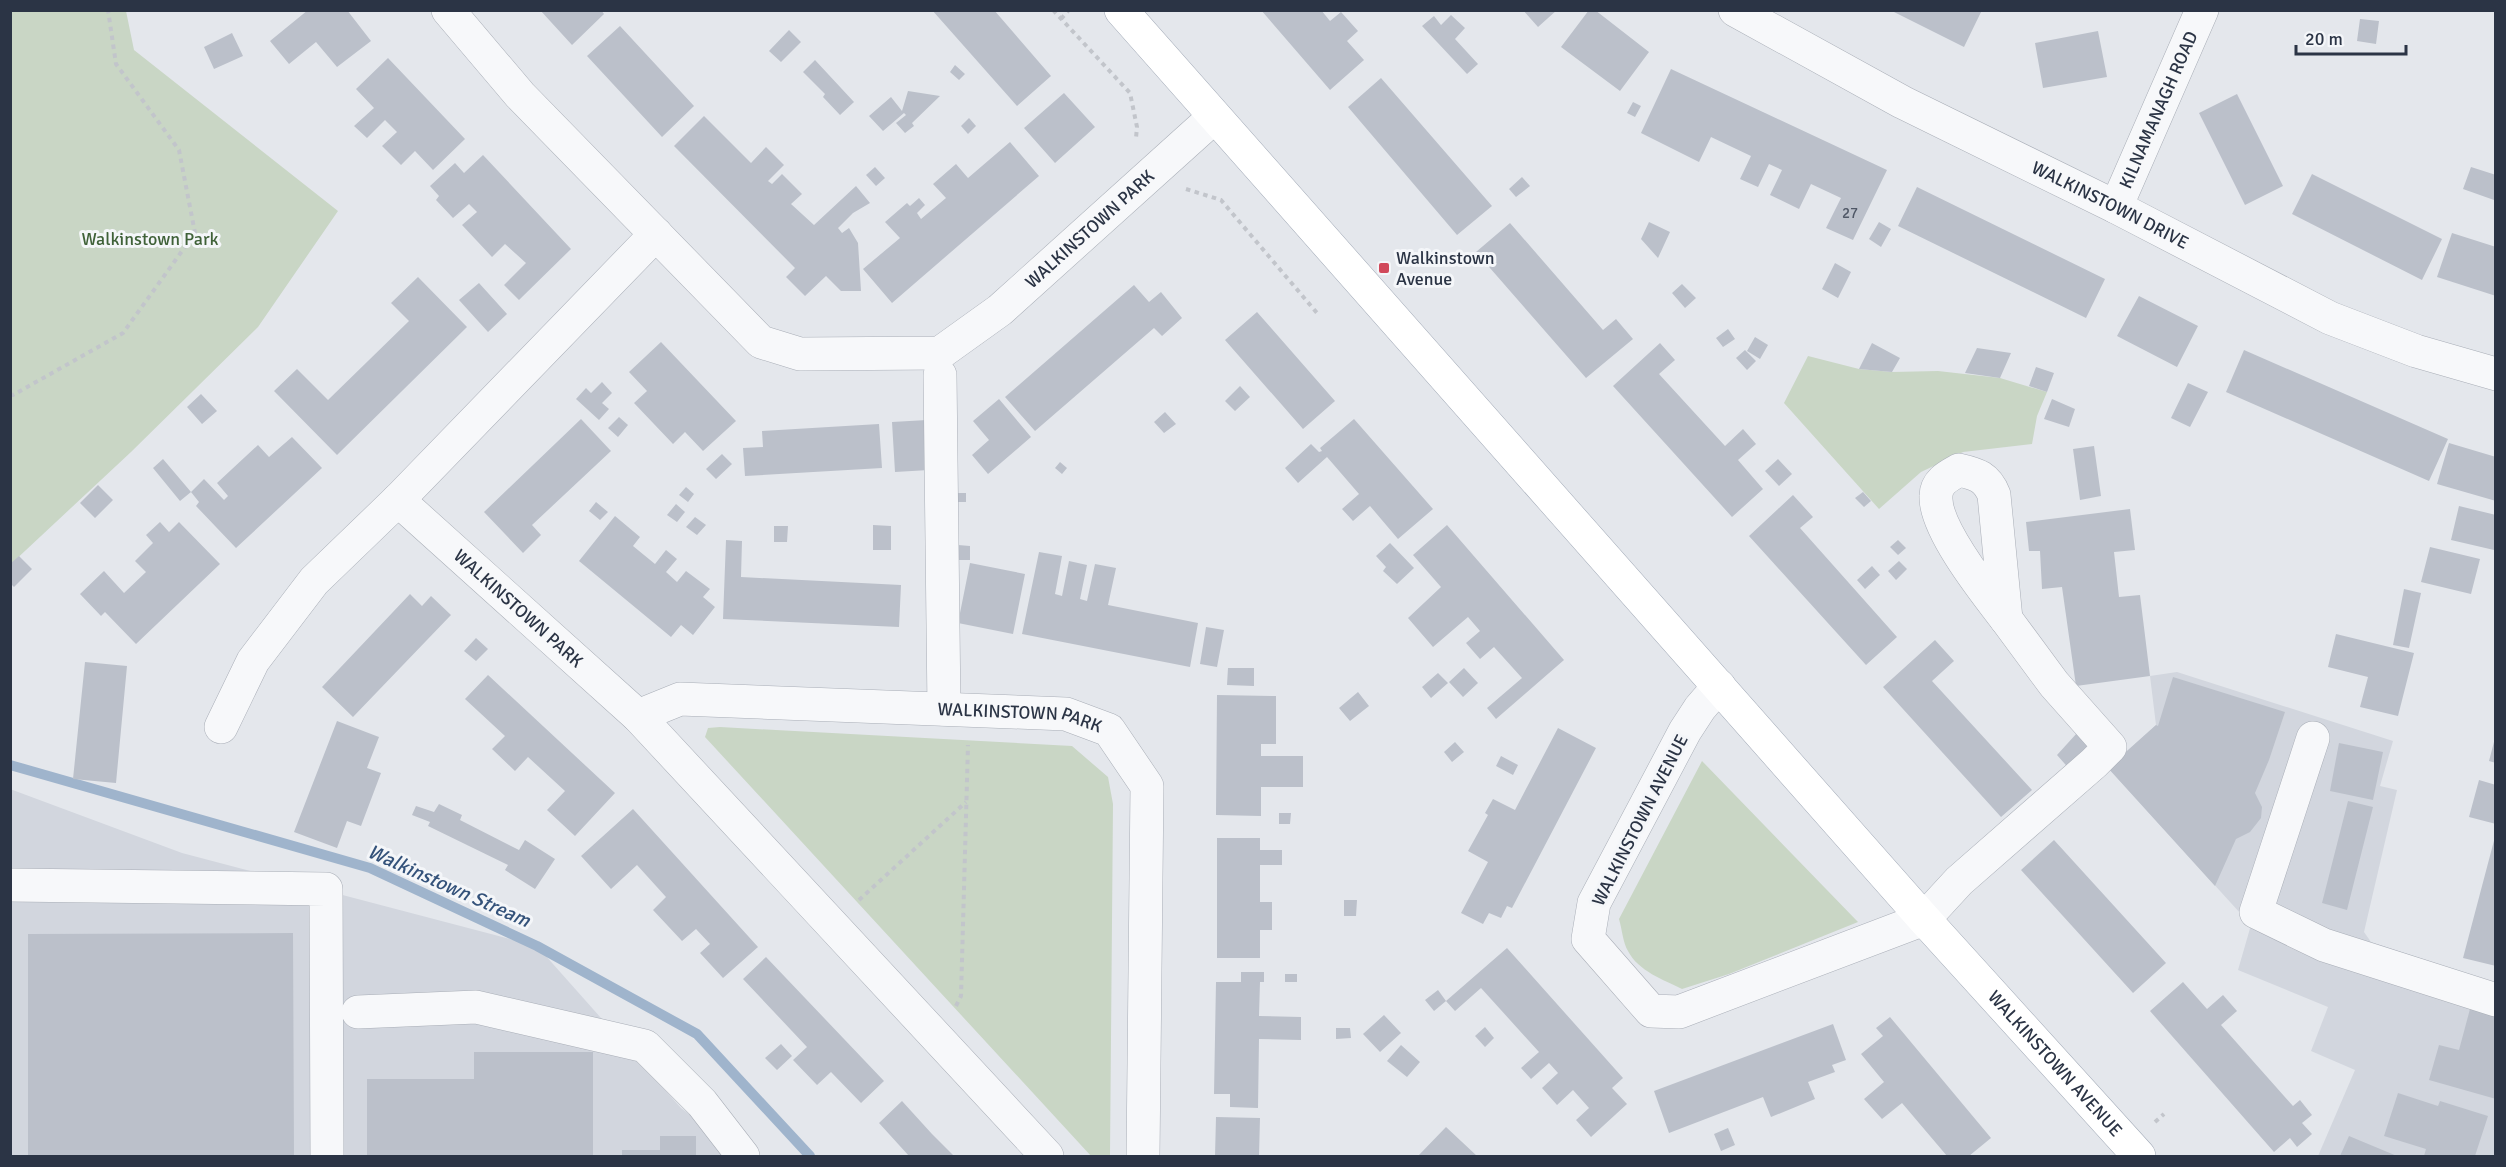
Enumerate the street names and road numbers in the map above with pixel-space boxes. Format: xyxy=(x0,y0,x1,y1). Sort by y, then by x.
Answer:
street label: KILNAMANAGH ROAD xyxy=(2114,28,2202,192)
street label: WALKINSTOWN DRIVE xyxy=(2028,156,2192,254)
street label: WALKINSTOWN PARK xyxy=(1021,165,1159,293)
street label: WALKINSTOWN PARK xyxy=(449,545,588,672)
street label: WALKINSTOWN PARK xyxy=(937,698,1105,737)
street label: WALKINSTOWN AVENUE xyxy=(1587,731,1693,909)
street label: WALKINSTOWN AVENUE xyxy=(1983,986,2127,1141)

